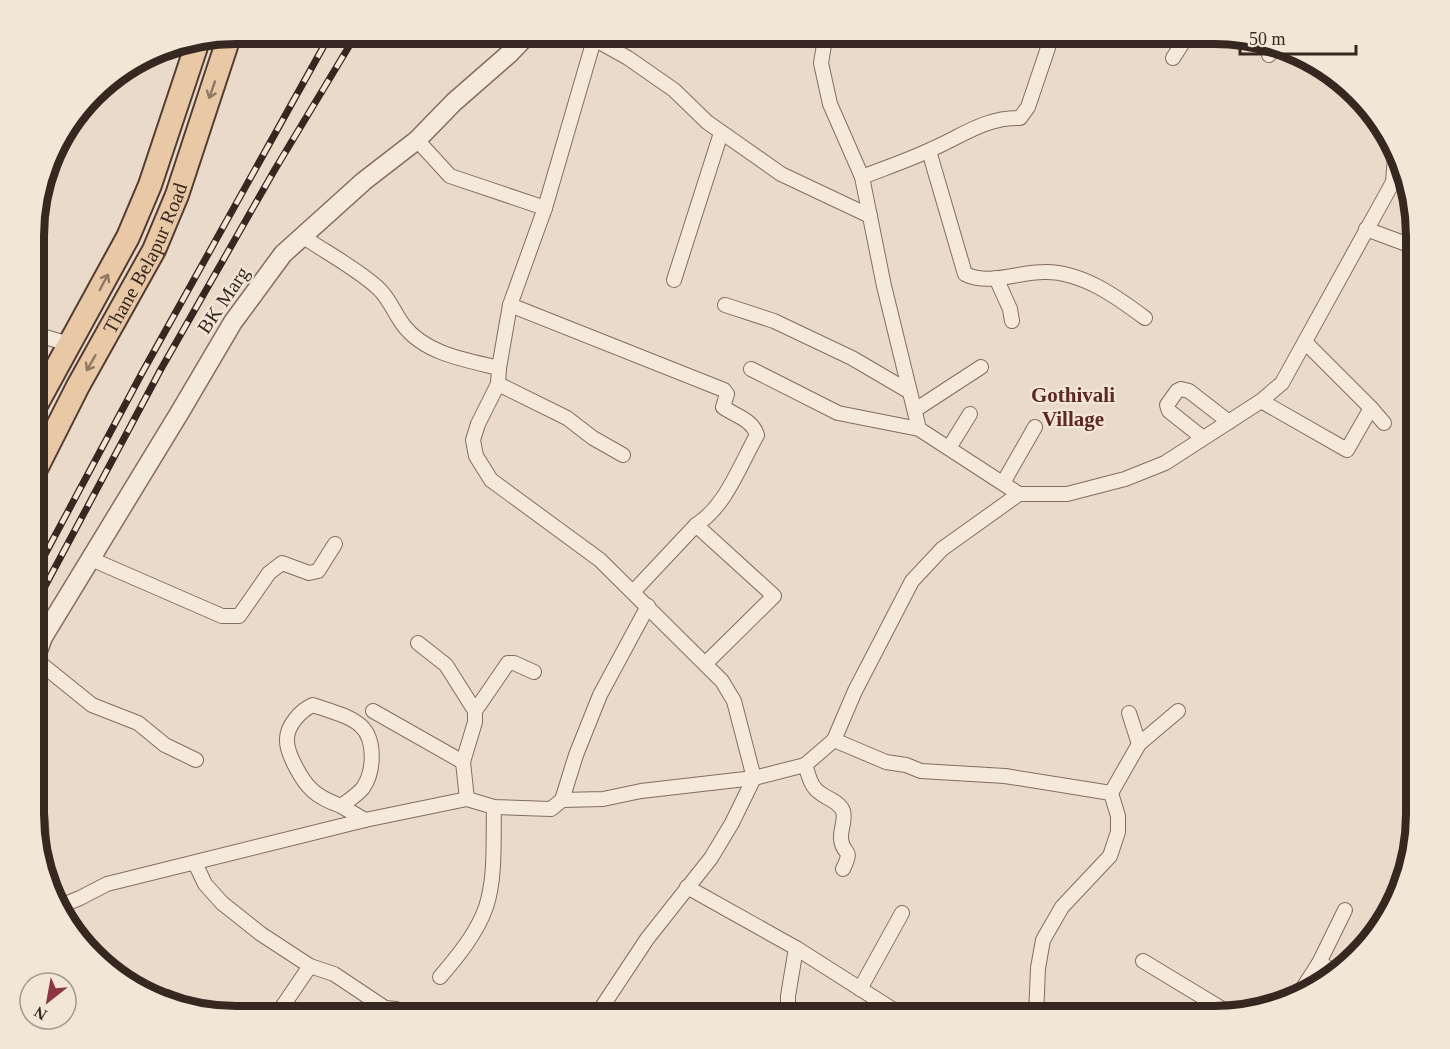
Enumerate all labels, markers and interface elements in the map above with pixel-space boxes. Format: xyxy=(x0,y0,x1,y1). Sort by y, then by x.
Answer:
scale bar xyxy=(1240,18,1356,56)
text: 50 m xyxy=(1249,29,1286,49)
one-way arrow xyxy=(205,80,216,99)
street label: Thane Belapur Road xyxy=(99,180,191,337)
street label: BK Marg xyxy=(193,262,254,338)
one-way arrow xyxy=(99,274,110,292)
one-way arrow xyxy=(85,354,97,371)
district label: Gothivali Village xyxy=(1031,383,1115,431)
north arrow xyxy=(18,971,78,1031)
text: N xyxy=(31,1003,50,1024)

